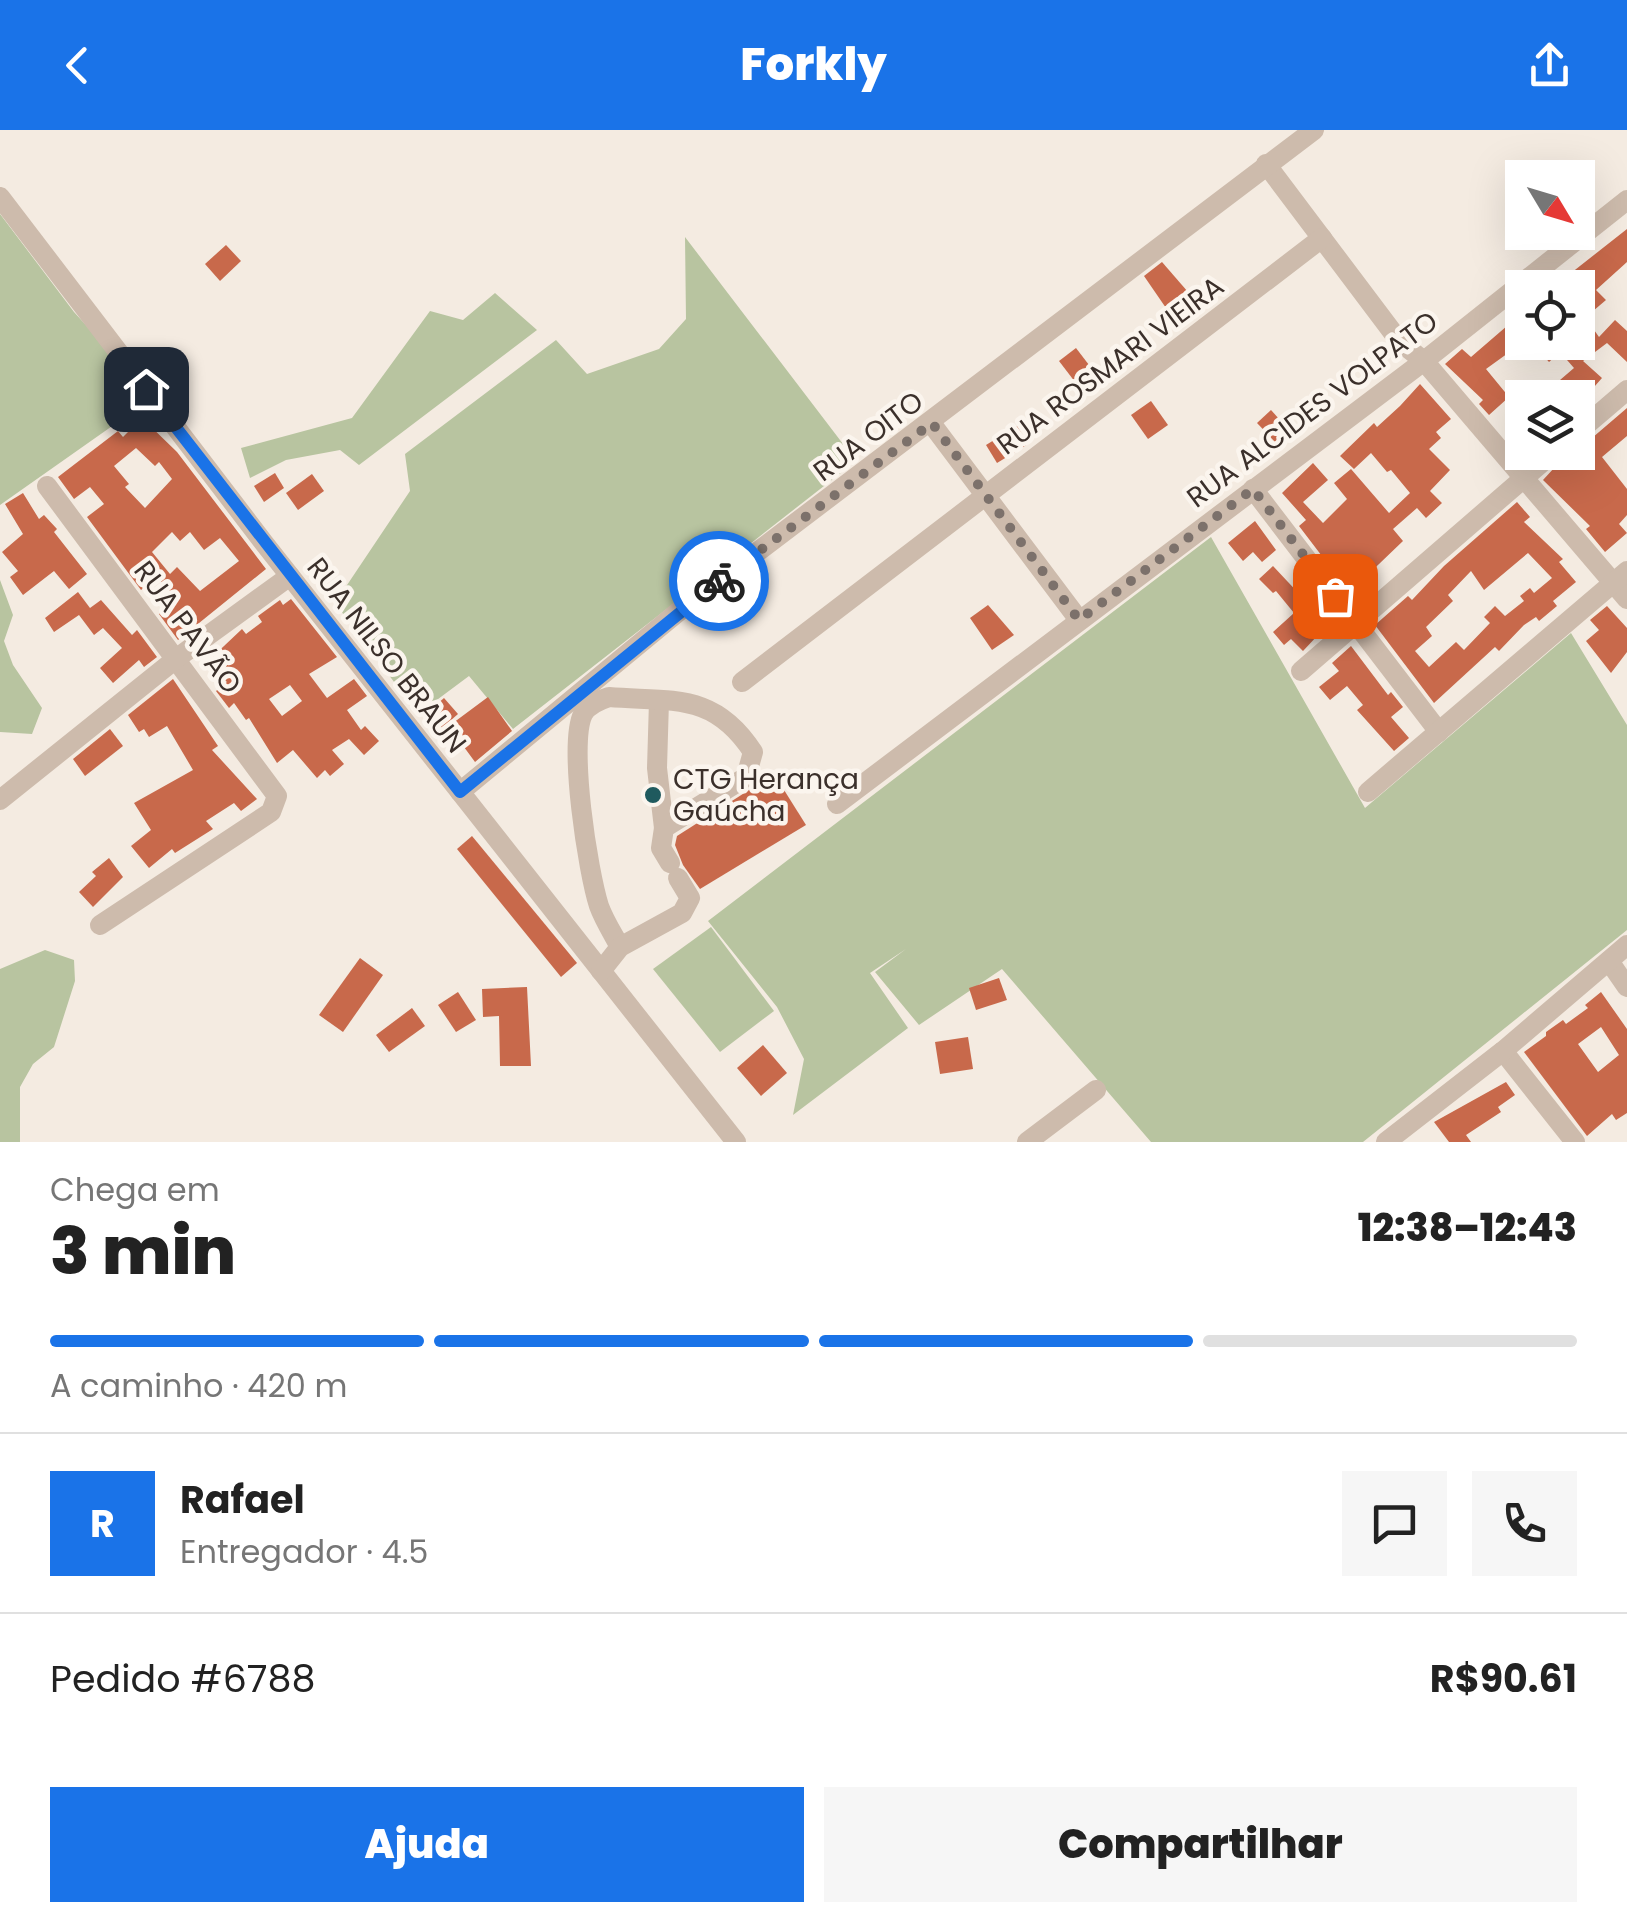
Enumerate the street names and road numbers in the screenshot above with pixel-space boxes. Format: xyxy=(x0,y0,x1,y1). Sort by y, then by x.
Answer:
street label: RUA ROSMARI VIEIRA xyxy=(989,267,1232,464)
street label: RUA ALCIDES VOLPATO xyxy=(1179,302,1446,517)
street label: RUA OITO xyxy=(805,382,931,491)
street label: RUA NILSO BRAUN xyxy=(298,549,475,761)
street label: RUA PAVÃO xyxy=(125,553,250,702)

